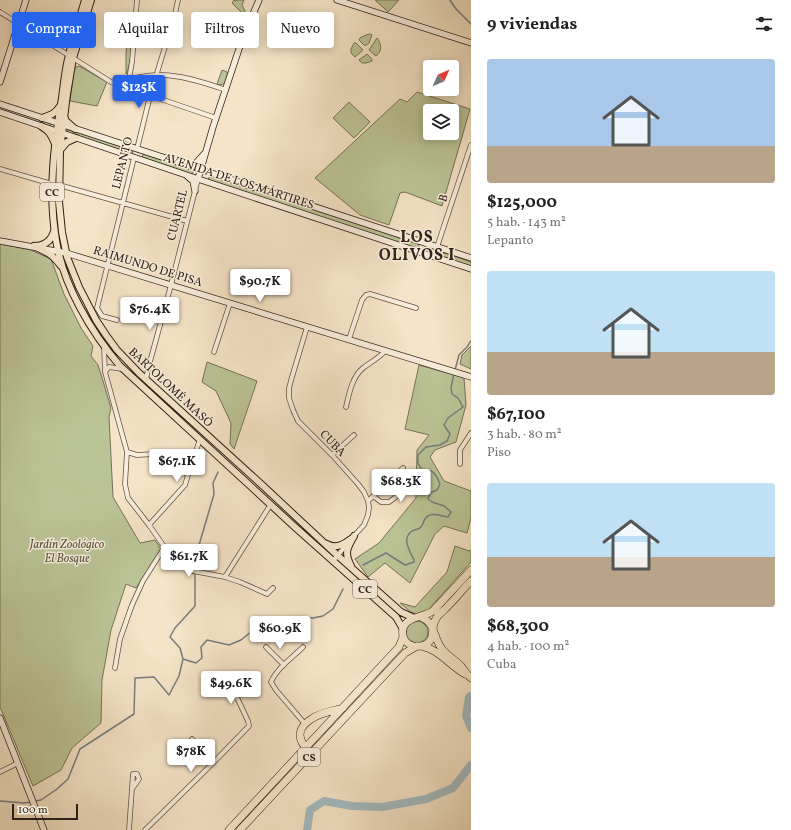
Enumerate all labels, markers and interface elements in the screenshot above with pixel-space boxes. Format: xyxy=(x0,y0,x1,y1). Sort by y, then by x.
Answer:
chip: Comprar xyxy=(12,12,96,48)
chip: Alquilar xyxy=(104,12,183,48)
chip: Filtros xyxy=(191,12,259,48)
chip: Nuevo xyxy=(267,12,334,48)
text: 9 viviendas xyxy=(487,13,577,36)
icon: filters xyxy=(753,13,775,35)
north arrow xyxy=(423,60,459,96)
map controls xyxy=(423,60,459,140)
pin: $125K xyxy=(111,75,167,109)
text: $125K xyxy=(122,79,156,97)
icon: home xyxy=(595,85,667,157)
button: layers xyxy=(423,104,459,140)
street label: LEPANTO xyxy=(109,135,137,191)
street label: AVENIDA DE LOS MÁRTIRES xyxy=(161,149,316,214)
road number: CC xyxy=(40,183,64,201)
street label: CUARTEL xyxy=(164,188,192,242)
text: $125,000 xyxy=(487,191,557,214)
street label: B xyxy=(435,192,453,204)
text: 5 hab. · 143 m² xyxy=(487,214,566,232)
district label: LOS OLIVOS I xyxy=(379,227,455,267)
text: Lepanto xyxy=(487,232,533,250)
street label: RAIMUNDO DE PISA xyxy=(91,243,205,291)
pin: $90.7K xyxy=(227,269,293,303)
text: $90.7K xyxy=(239,273,281,291)
pin: $76.4K xyxy=(117,297,183,331)
icon: home xyxy=(595,297,667,369)
text: $76.4K xyxy=(129,301,171,319)
street label: BARTOLOMÉ MASÓ xyxy=(125,344,217,431)
text: $67,100 xyxy=(487,403,545,426)
text: 3 hab. · 80 m² xyxy=(487,426,562,444)
street label: CUBA xyxy=(316,427,349,461)
text: Piso xyxy=(487,444,511,462)
pin: $67.1K xyxy=(144,449,210,483)
text: $67.1K xyxy=(158,453,196,471)
pin: $68.3K xyxy=(368,469,434,503)
text: $68.3K xyxy=(381,473,421,491)
icon: home xyxy=(595,509,667,581)
park label: Jardín Zoológico El Bosque xyxy=(29,537,105,567)
pin: $61.7K xyxy=(156,544,222,578)
text: $61.7K xyxy=(170,548,208,566)
road number: CC xyxy=(353,580,377,598)
text: $68,300 xyxy=(487,615,549,638)
pin: $60.9K xyxy=(247,616,313,650)
text: $60.9K xyxy=(259,620,301,638)
text: 4 hab. · 100 m² xyxy=(487,638,569,656)
text: Cuba xyxy=(487,656,516,674)
pin: $49.6K xyxy=(198,671,264,705)
text: $49.6K xyxy=(210,675,252,693)
pin: $78K xyxy=(167,739,215,773)
text: $78K xyxy=(176,743,206,761)
road number: CS xyxy=(298,748,320,766)
scale bar xyxy=(12,802,78,821)
text: 100 m xyxy=(18,803,48,818)

